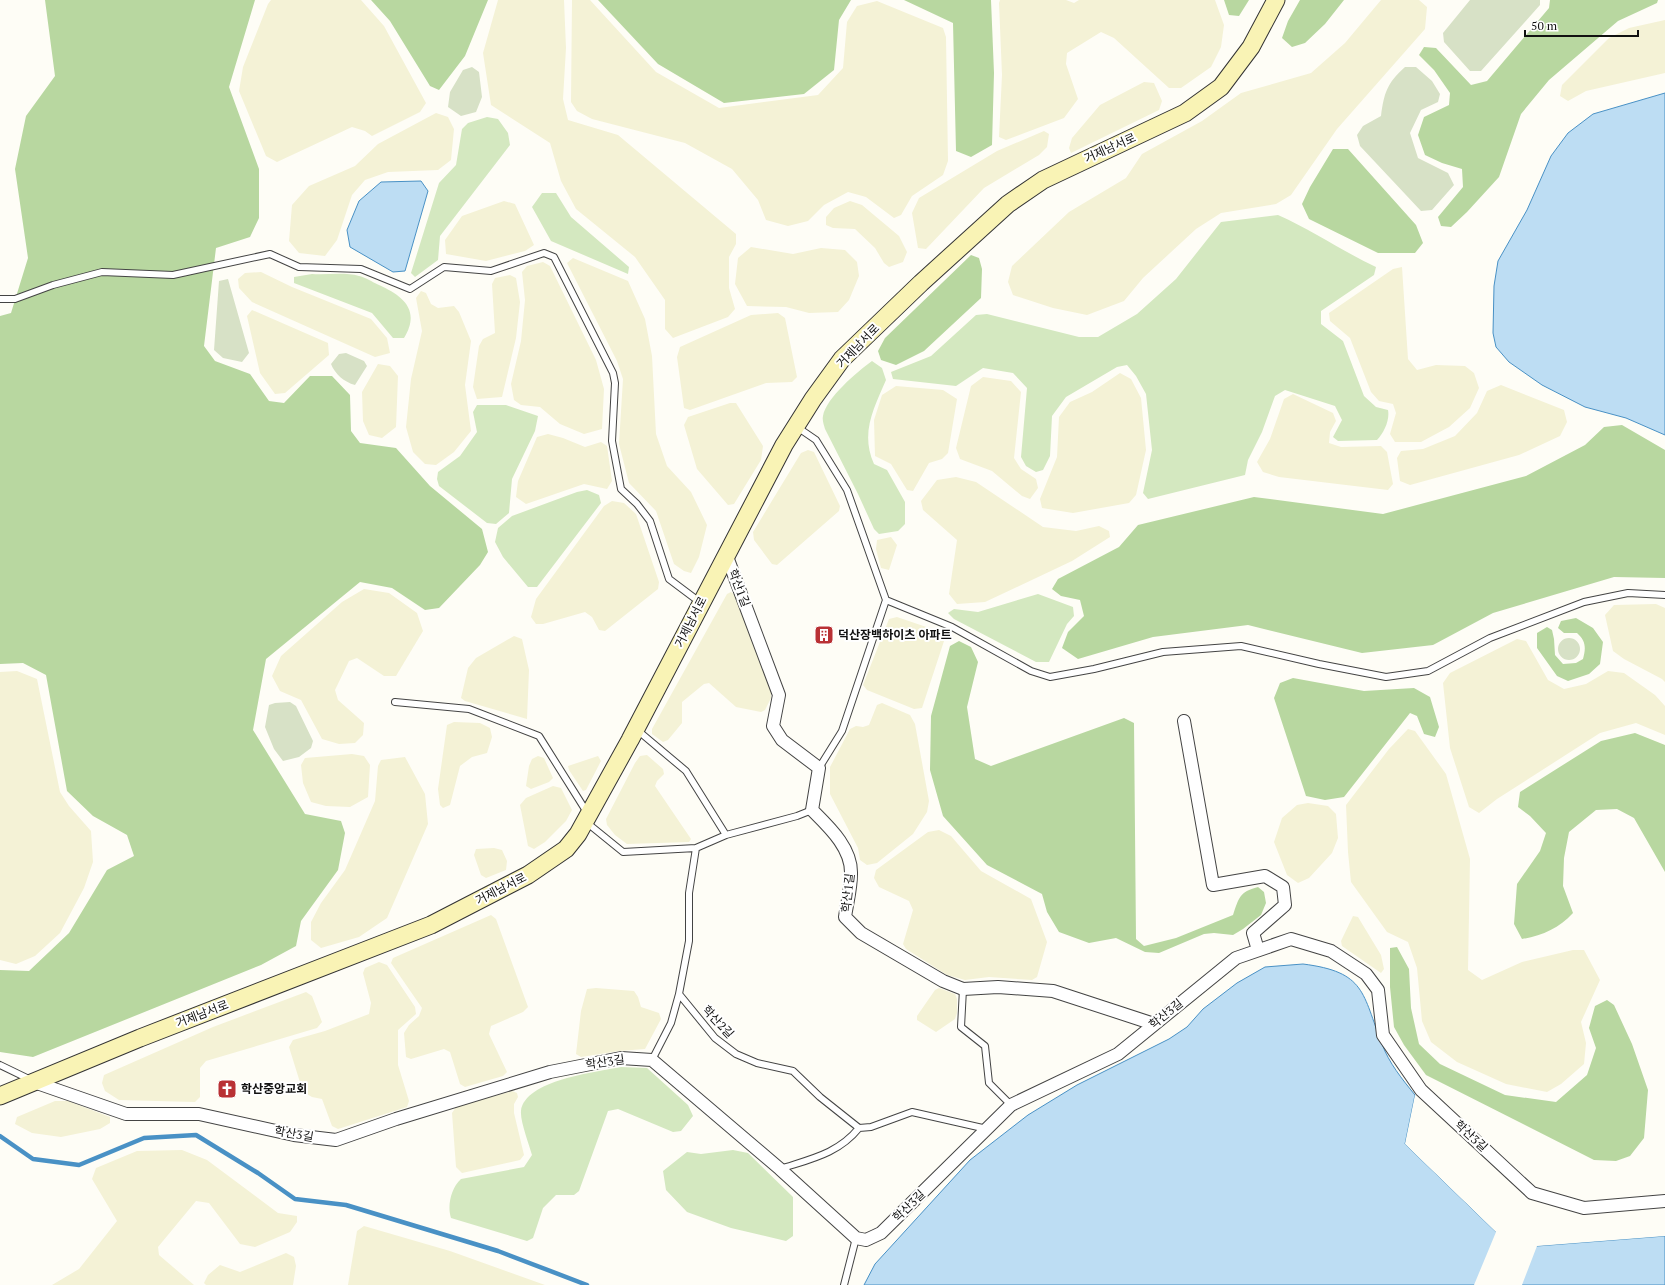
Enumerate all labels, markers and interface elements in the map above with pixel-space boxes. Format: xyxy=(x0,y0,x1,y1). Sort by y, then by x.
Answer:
scale bar xyxy=(1525,12,1638,38)
text: 50 m xyxy=(1531,18,1558,33)
street label: 거제남서로 xyxy=(1082,129,1138,166)
street label: 거제남서로 xyxy=(833,321,882,371)
street label: 학산1길 xyxy=(725,567,754,609)
street label: 거제남서로 xyxy=(671,594,710,650)
building icon: 덕산장백하이츠 아파트 xyxy=(813,624,835,646)
place label: 덕산장백하이츠 아파트 xyxy=(838,627,952,642)
street label: 거제남서로 xyxy=(473,869,529,908)
street label: 학산1길 xyxy=(838,873,857,913)
street label: 학산3길 xyxy=(1146,995,1186,1032)
street label: 거제남서로 xyxy=(173,997,230,1030)
street label: 학산2길 xyxy=(699,1002,737,1041)
street label: 학산3길 xyxy=(584,1051,626,1072)
church icon: 학산중앙교회 xyxy=(216,1078,238,1100)
place label: 학산중앙교회 xyxy=(241,1081,307,1096)
street label: 학산3길 xyxy=(1452,1117,1491,1155)
street label: 학산3길 xyxy=(273,1123,315,1144)
street label: 학산3길 xyxy=(889,1187,928,1225)

